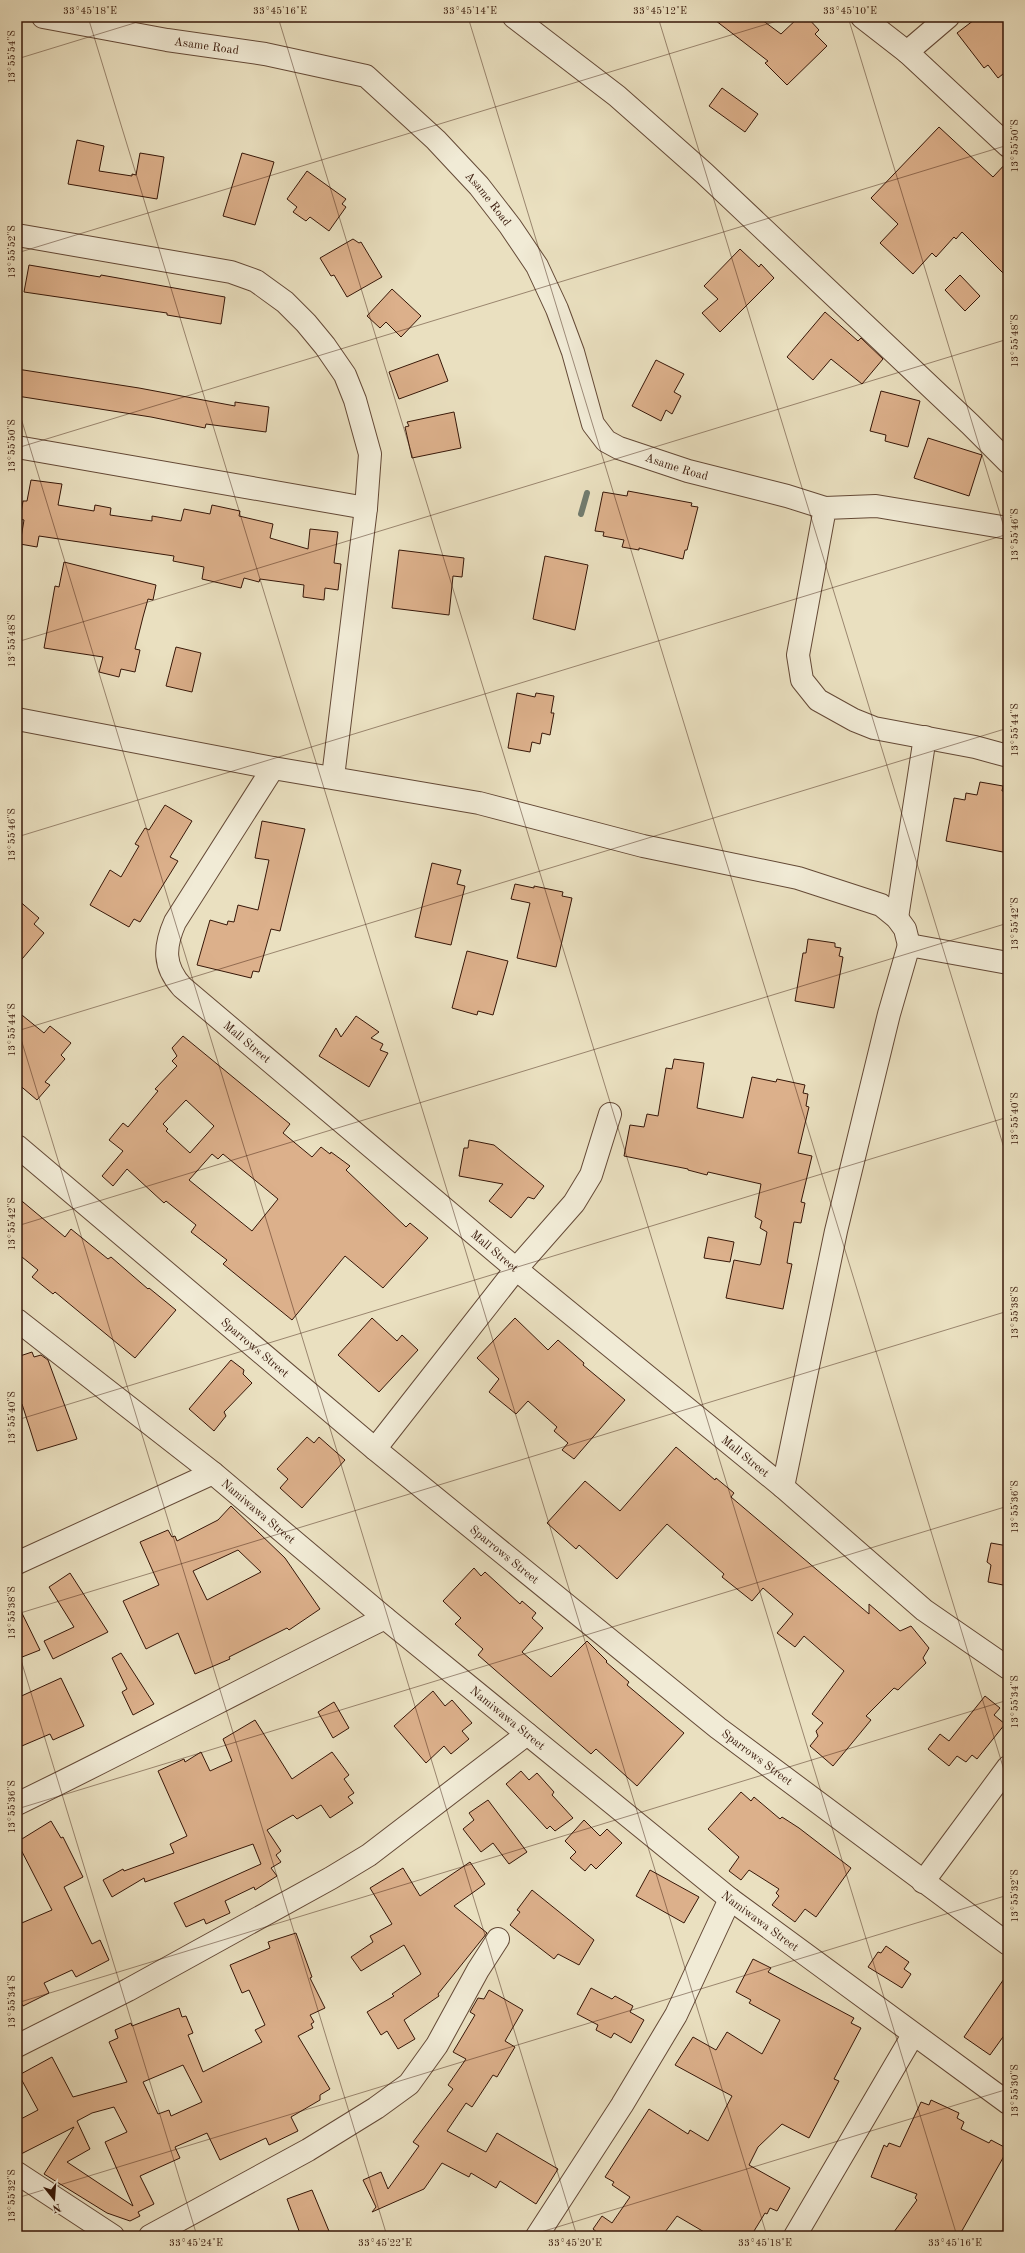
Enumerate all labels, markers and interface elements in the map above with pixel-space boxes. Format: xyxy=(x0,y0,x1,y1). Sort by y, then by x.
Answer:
text: 33°45'18"E xyxy=(63,6,117,16)
text: 33°45'16"E xyxy=(253,6,307,16)
text: 33°45'14"E xyxy=(443,6,497,16)
text: 33°45'12"E xyxy=(633,6,687,16)
text: 33°45'10"E xyxy=(823,6,877,16)
text: 13°55'54"S xyxy=(7,30,17,84)
street label: Asame Road xyxy=(173,36,240,57)
text: 13°55'50"S xyxy=(1010,119,1020,173)
street label: Asame Road xyxy=(462,170,513,229)
text: 13°55'52"S xyxy=(7,225,17,279)
text: 13°55'48"S xyxy=(1010,314,1020,368)
text: 13°55'50"S xyxy=(7,419,17,473)
street label: Asame Road xyxy=(643,452,709,483)
text: 13°55'46"S xyxy=(1010,508,1020,562)
text: 13°55'48"S xyxy=(7,614,17,668)
text: 13°55'44"S xyxy=(1010,703,1020,757)
text: 13°55'46"S xyxy=(7,808,17,862)
text: 13°55'42"S xyxy=(1010,897,1020,951)
text: 13°55'44"S xyxy=(7,1003,17,1057)
street label: Mall Street xyxy=(221,1020,272,1066)
text: 13°55'40"S xyxy=(1010,1092,1020,1146)
text: 13°55'42"S xyxy=(7,1197,17,1251)
street label: Mall Street xyxy=(468,1229,520,1275)
text: 13°55'38"S xyxy=(1010,1286,1020,1340)
street label: Sparrows Street xyxy=(218,1316,291,1380)
text: 13°55'40"S xyxy=(7,1391,17,1445)
street label: Mall Street xyxy=(719,1434,771,1480)
street label: Namiwawa Street xyxy=(218,1478,297,1546)
text: 13°55'36"S xyxy=(1010,1480,1020,1534)
street label: Sparrows Street xyxy=(467,1524,541,1587)
text: 13°55'38"S xyxy=(7,1586,17,1640)
text: 13°55'34"S xyxy=(1010,1675,1020,1729)
street label: Namiwawa Street xyxy=(467,1685,547,1753)
street label: Sparrows Street xyxy=(719,1728,794,1788)
text: 13°55'36"S xyxy=(7,1780,17,1834)
text: 13°55'32"S xyxy=(1010,1869,1020,1923)
street label: Namiwawa Street xyxy=(719,1890,800,1954)
text: 13°55'34"S xyxy=(7,1975,17,2029)
text: 13°55'30"S xyxy=(1010,2064,1020,2118)
text: 13°55'32"S xyxy=(7,2169,17,2223)
north arrow xyxy=(34,2179,74,2219)
text: N xyxy=(50,2201,62,2214)
text: 33°45'24"E xyxy=(169,2238,223,2248)
text: 33°45'22"E xyxy=(358,2238,412,2248)
text: 33°45'20"E xyxy=(548,2238,602,2248)
text: 33°45'18"E xyxy=(738,2238,792,2248)
text: 33°45'16"E xyxy=(928,2238,982,2248)

